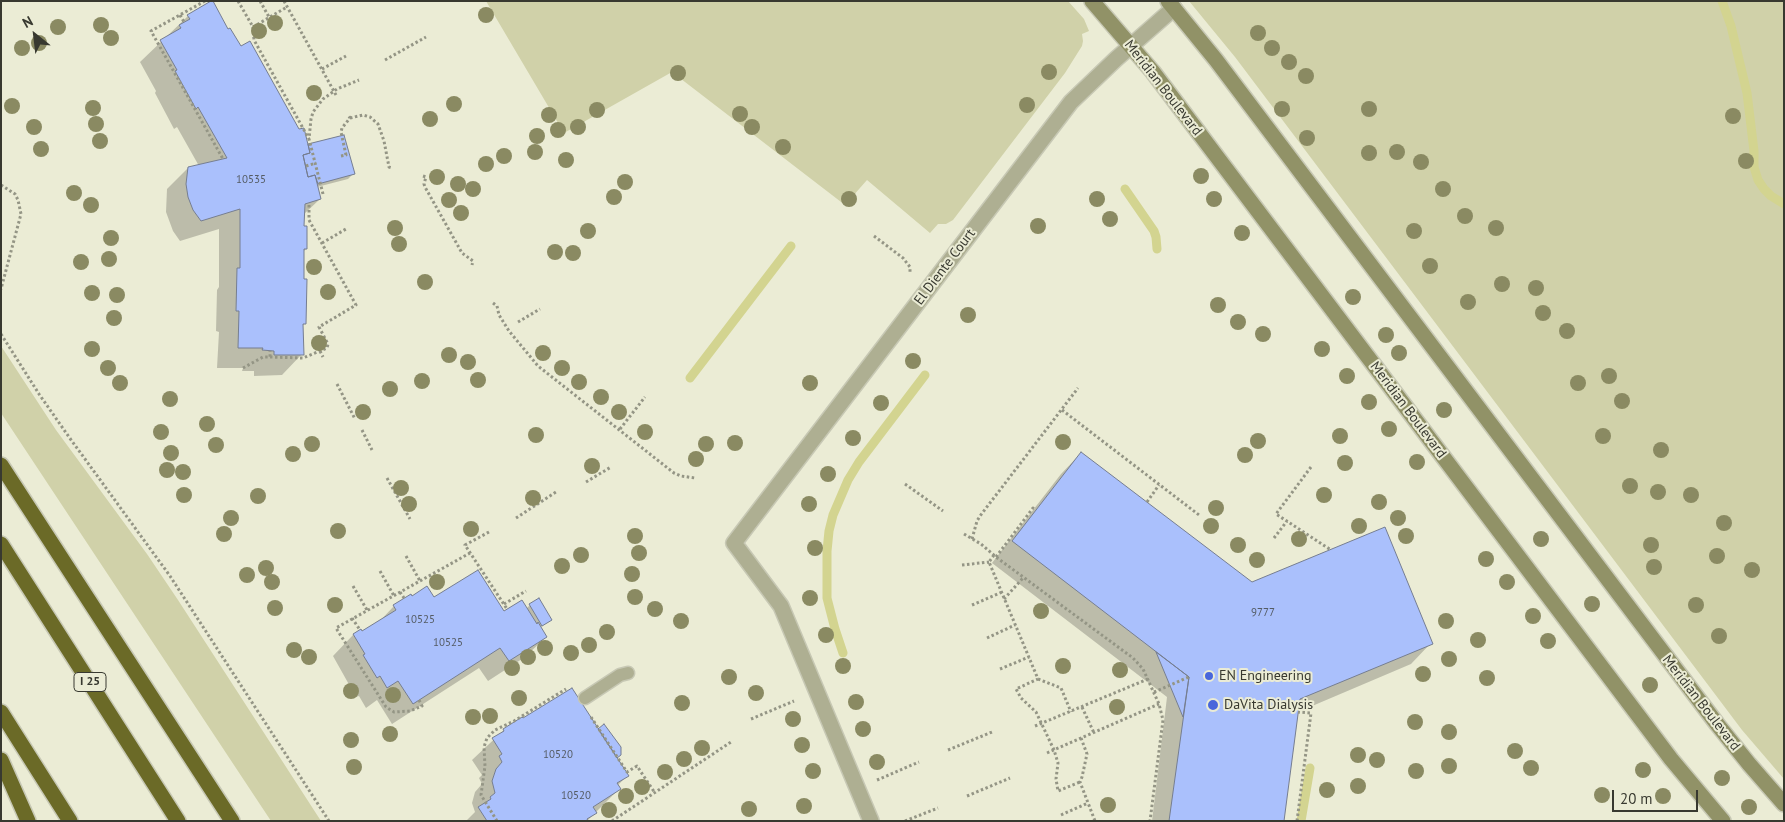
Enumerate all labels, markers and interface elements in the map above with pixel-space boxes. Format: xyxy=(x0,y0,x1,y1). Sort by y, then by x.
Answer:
north arrow xyxy=(10,10,60,60)
text: N xyxy=(19,12,36,32)
street label: Meridian Boulevard xyxy=(1121,37,1205,139)
house number: 10535 xyxy=(236,173,266,187)
street label: El Diente Court xyxy=(911,226,979,308)
street label: Meridian Boulevard xyxy=(1366,358,1450,462)
house number: 9777 xyxy=(1251,606,1275,620)
house number: 10525 xyxy=(405,613,435,627)
house number: 10525 xyxy=(433,636,463,650)
street label: Meridian Boulevard xyxy=(1659,652,1743,754)
place label: EN Engineering xyxy=(1219,668,1312,684)
marker: EN Engineering xyxy=(1203,670,1215,682)
road number: I 25 xyxy=(74,672,106,692)
place label: DaVita Dialysis xyxy=(1224,697,1313,713)
marker: DaVita Dialysis xyxy=(1206,698,1220,712)
house number: 10520 xyxy=(543,748,573,762)
scale bar xyxy=(1615,780,1701,812)
house number: 10520 xyxy=(561,789,591,803)
text: 20 m xyxy=(1620,789,1653,808)

